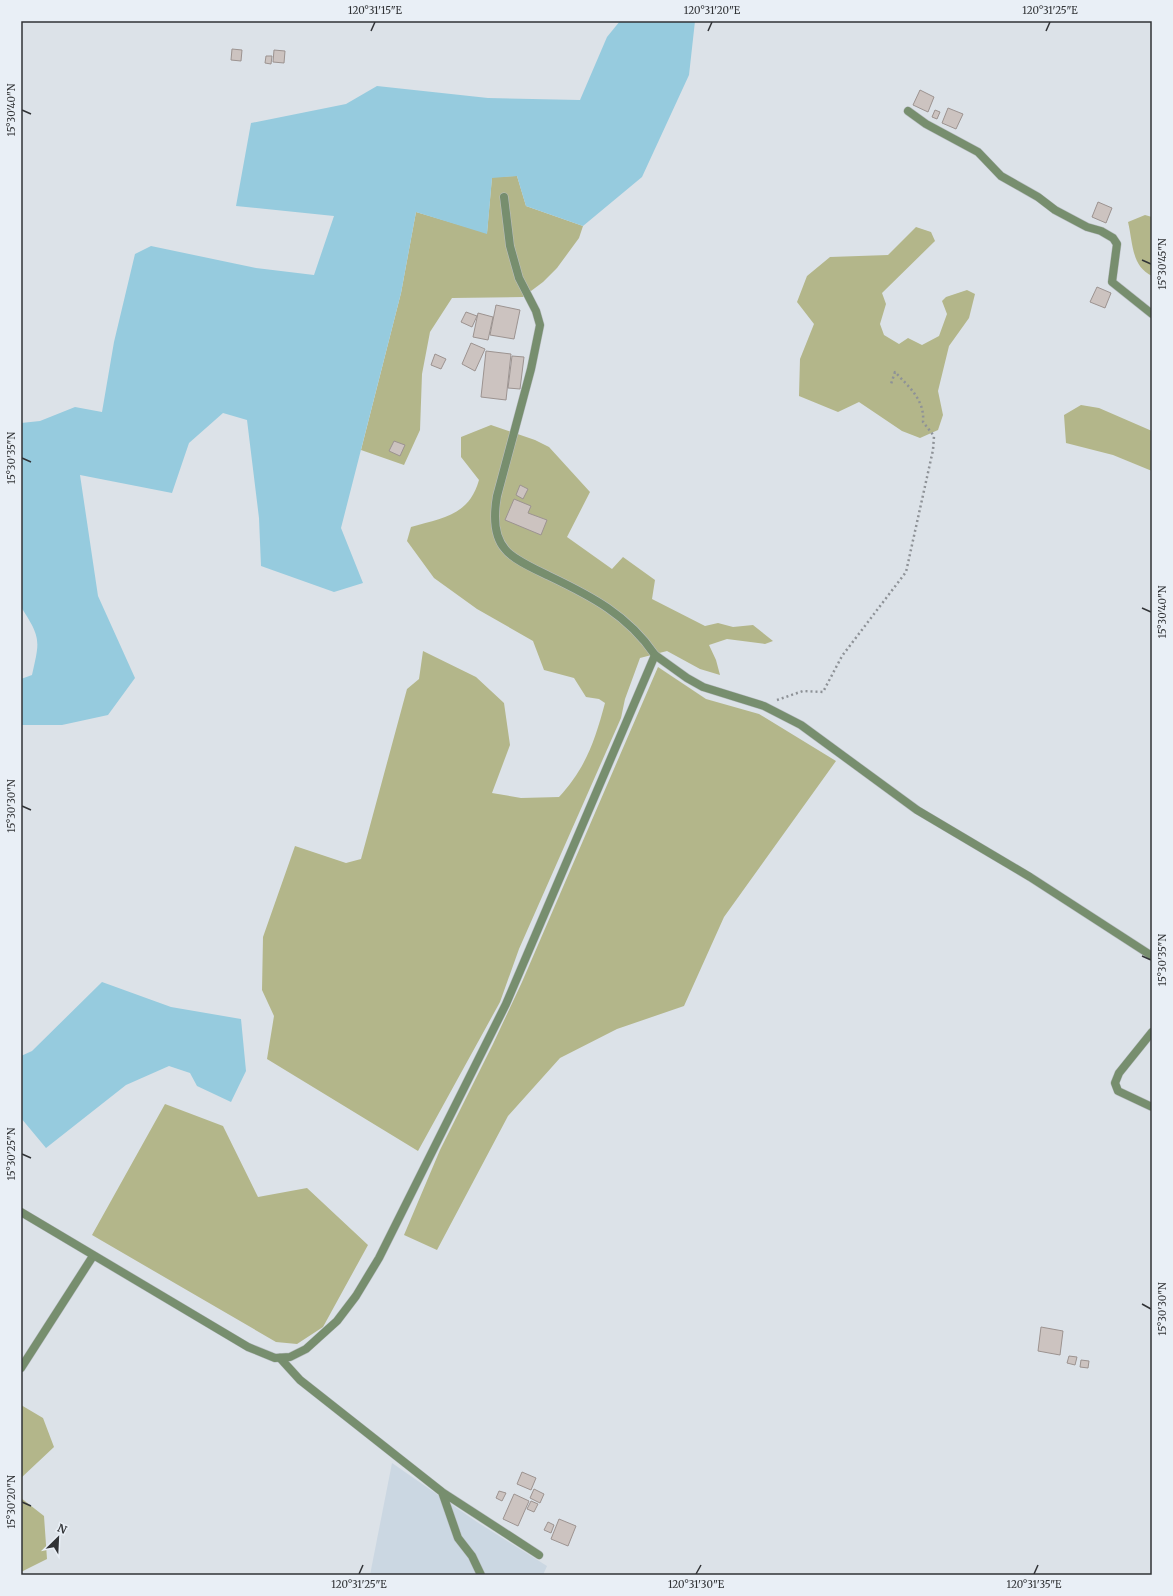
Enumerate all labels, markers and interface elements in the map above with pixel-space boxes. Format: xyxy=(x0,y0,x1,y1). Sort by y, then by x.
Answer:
text: 120°31'15"E xyxy=(348,4,403,17)
text: 120°31'20"E xyxy=(684,4,741,17)
text: 120°31'25"E xyxy=(1022,4,1078,17)
text: 15°30'40"N xyxy=(5,83,18,137)
text: 15°30'45"N xyxy=(1156,238,1169,290)
text: 15°30'35"N xyxy=(5,432,18,484)
text: 15°30'40"N xyxy=(1156,585,1169,639)
text: 15°30'30"N xyxy=(5,779,18,833)
text: 15°30'35"N xyxy=(1156,934,1169,986)
text: 15°30'25"N xyxy=(5,1127,18,1180)
text: 15°30'30"N xyxy=(1156,1282,1169,1336)
text: 15°30'20"N xyxy=(5,1475,18,1529)
north arrow xyxy=(38,1518,78,1558)
text: N xyxy=(55,1521,69,1537)
text: 120°31'25"E xyxy=(331,1578,387,1591)
text: 120°31'30"E xyxy=(668,1578,725,1591)
text: 120°31'35"E xyxy=(1007,1578,1062,1591)

